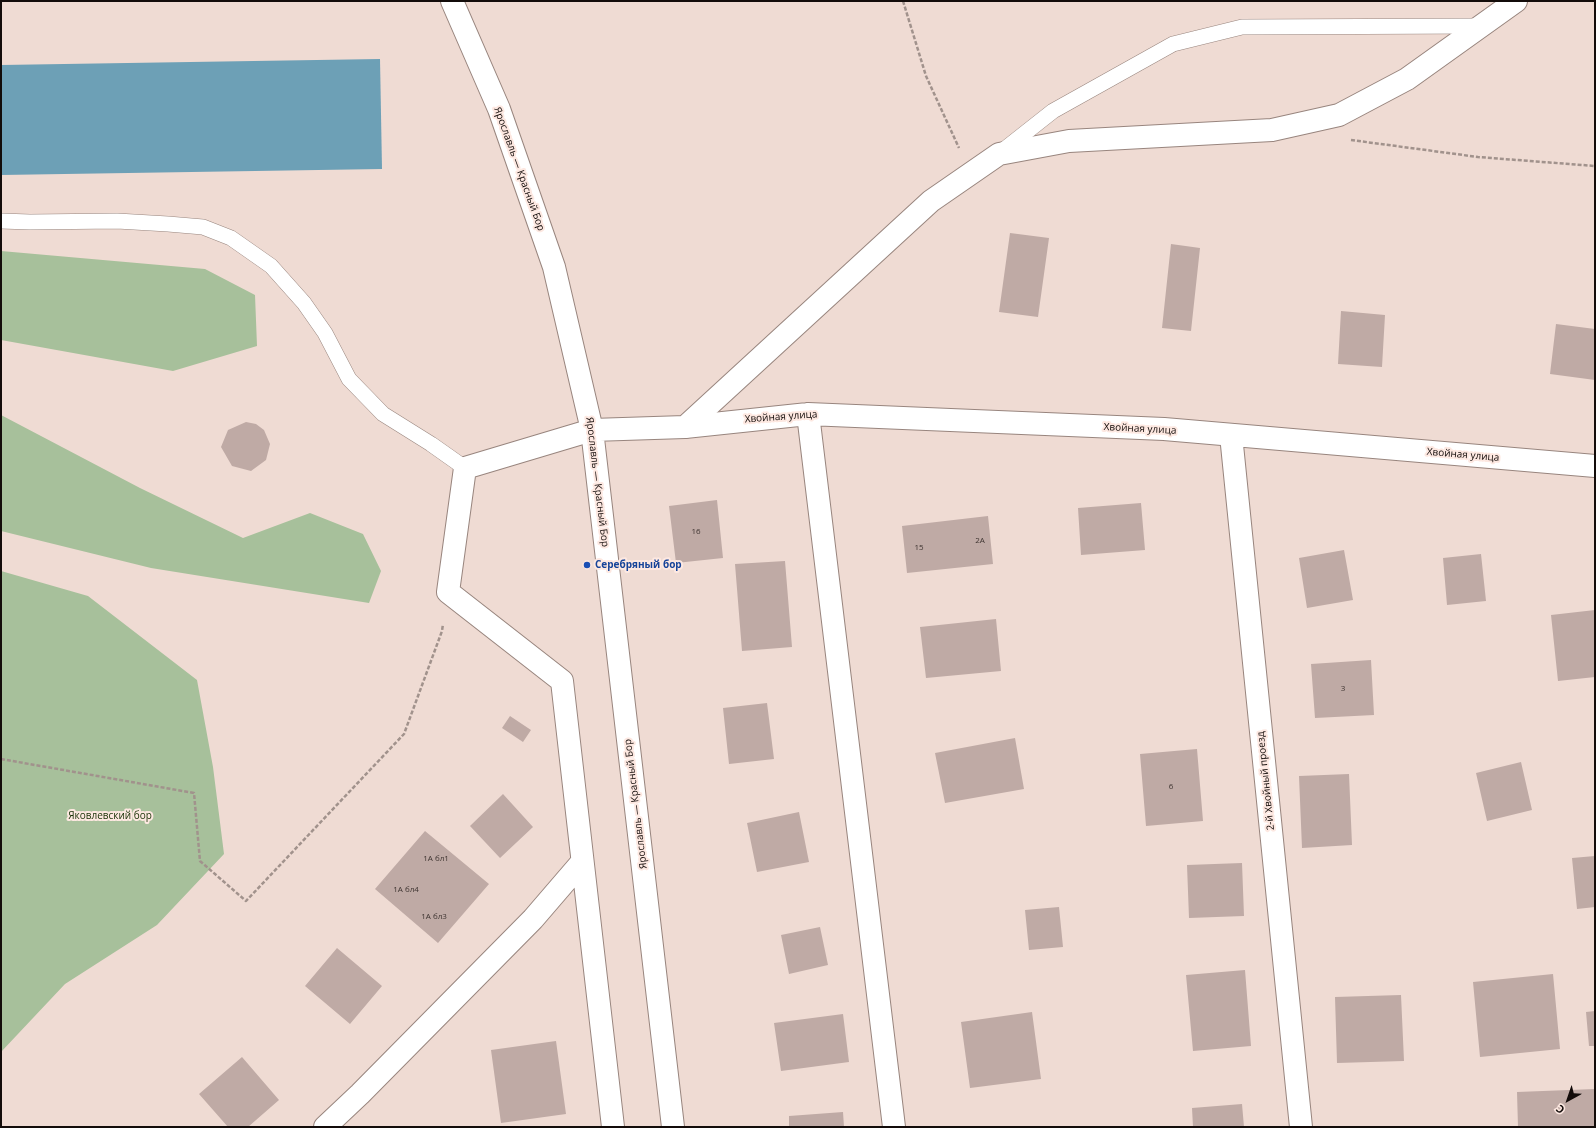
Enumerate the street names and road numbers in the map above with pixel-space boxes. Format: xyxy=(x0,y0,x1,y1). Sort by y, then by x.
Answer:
street label: Ярославль — Красный Бор xyxy=(491,105,547,233)
street label: Хвойная улица xyxy=(744,408,818,426)
street label: Ярославль — Красный Бор xyxy=(583,416,611,548)
street label: Хвойная улица xyxy=(1103,421,1177,437)
street label: Хвойная улица xyxy=(1426,446,1500,464)
street label: 2-й Хвойный проезд xyxy=(1255,731,1277,831)
street label: Ярославль — Красный Бор xyxy=(622,738,650,870)

